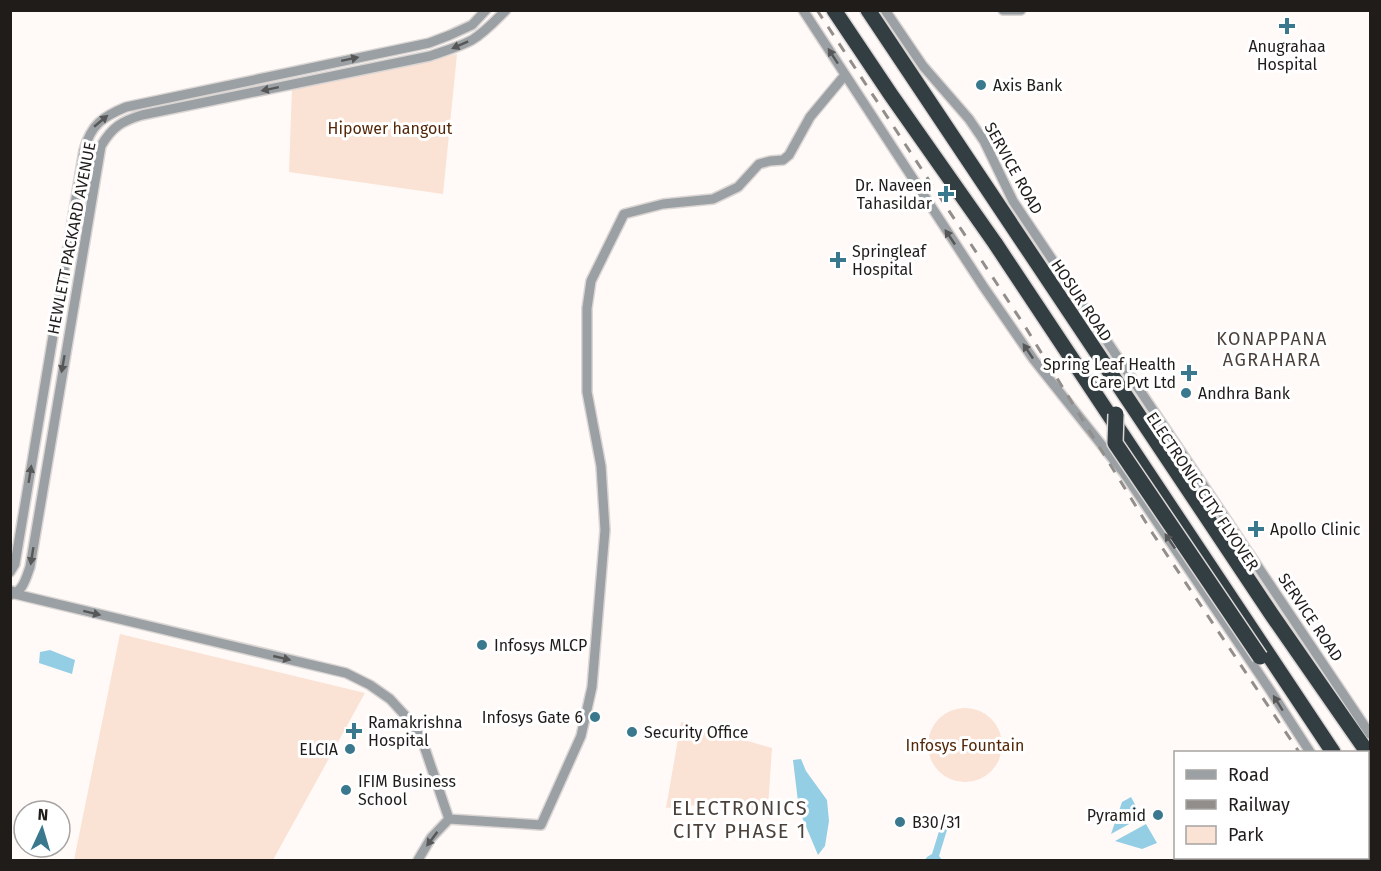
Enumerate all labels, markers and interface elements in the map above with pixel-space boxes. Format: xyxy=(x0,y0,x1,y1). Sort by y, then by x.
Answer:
marker: Anugrahaa Hospital xyxy=(1278,17,1296,35)
place label: Anugrahaa Hospital xyxy=(1248,37,1326,74)
one-way arrow xyxy=(451,41,468,50)
one-way arrow xyxy=(828,48,839,64)
one-way arrow xyxy=(341,54,359,64)
place label: Axis Bank xyxy=(993,76,1063,95)
marker: Axis Bank xyxy=(974,78,988,92)
one-way arrow xyxy=(260,85,279,94)
one-way arrow xyxy=(93,115,109,128)
park label: Hipower hangout xyxy=(328,119,453,138)
street label: SERVICE ROAD xyxy=(980,119,1047,218)
street label: HEWLETT PACKARD AVENUE xyxy=(44,140,99,336)
place label: Dr. Naveen Tahasildar xyxy=(855,176,933,213)
marker: Dr. Naveen Tahasildar xyxy=(937,185,955,203)
one-way arrow xyxy=(945,229,956,245)
place label: Springleaf Hospital xyxy=(852,242,927,279)
marker: Springleaf Hospital xyxy=(829,251,847,269)
street label: HOSUR ROAD xyxy=(1047,256,1116,345)
district label: KONAPPANA AGRAHARA xyxy=(1216,328,1328,371)
one-way arrow xyxy=(1022,344,1034,360)
one-way arrow xyxy=(58,354,67,373)
place label: Spring Leaf Health Care Pvt Ltd xyxy=(1043,355,1176,392)
marker: Spring Leaf Health Care Pvt Ltd xyxy=(1180,364,1198,382)
place label: Andhra Bank xyxy=(1198,384,1291,403)
marker: Andhra Bank xyxy=(1179,386,1193,400)
street label: ELECTRONIC CITY FLYOVER xyxy=(1142,408,1263,574)
one-way arrow xyxy=(26,464,35,483)
marker: Apollo Clinic xyxy=(1247,520,1265,538)
place label: Apollo Clinic xyxy=(1270,520,1361,539)
one-way arrow xyxy=(1165,533,1176,549)
one-way arrow xyxy=(27,547,36,566)
street label: SERVICE ROAD xyxy=(1274,570,1347,665)
one-way arrow xyxy=(83,609,102,619)
place label: Infosys MLCP xyxy=(494,636,587,655)
marker: Infosys MLCP xyxy=(475,638,489,652)
one-way arrow xyxy=(273,654,291,664)
one-way arrow xyxy=(1273,695,1284,711)
place label: Infosys Gate 6 xyxy=(482,708,583,727)
marker: Infosys Gate 6 xyxy=(588,710,602,724)
place label: Ramakrishna Hospital xyxy=(368,713,462,750)
marker: Ramakrishna Hospital xyxy=(345,722,363,740)
place label: Security Office xyxy=(644,723,748,742)
marker: Security Office xyxy=(625,725,639,739)
park label: Infosys Fountain xyxy=(906,736,1024,755)
place label: ELCIA xyxy=(299,740,339,759)
marker: ELCIA xyxy=(343,742,357,756)
legend xyxy=(1174,751,1369,859)
text: Road xyxy=(1228,764,1270,786)
place label: IFIM Business School xyxy=(358,772,456,809)
marker: IFIM Business School xyxy=(339,783,353,797)
text: Railway xyxy=(1228,794,1290,816)
district label: ELECTRONICS CITY PHASE 1 xyxy=(672,796,808,843)
north arrow xyxy=(12,799,72,859)
text: N xyxy=(37,805,49,824)
place label: Pyramid xyxy=(1087,806,1146,825)
marker: Pyramid xyxy=(1151,808,1165,822)
place label: B30/31 xyxy=(912,813,961,832)
marker: B30/31 xyxy=(893,815,907,829)
text: Park xyxy=(1228,824,1264,846)
one-way arrow xyxy=(426,830,438,846)

